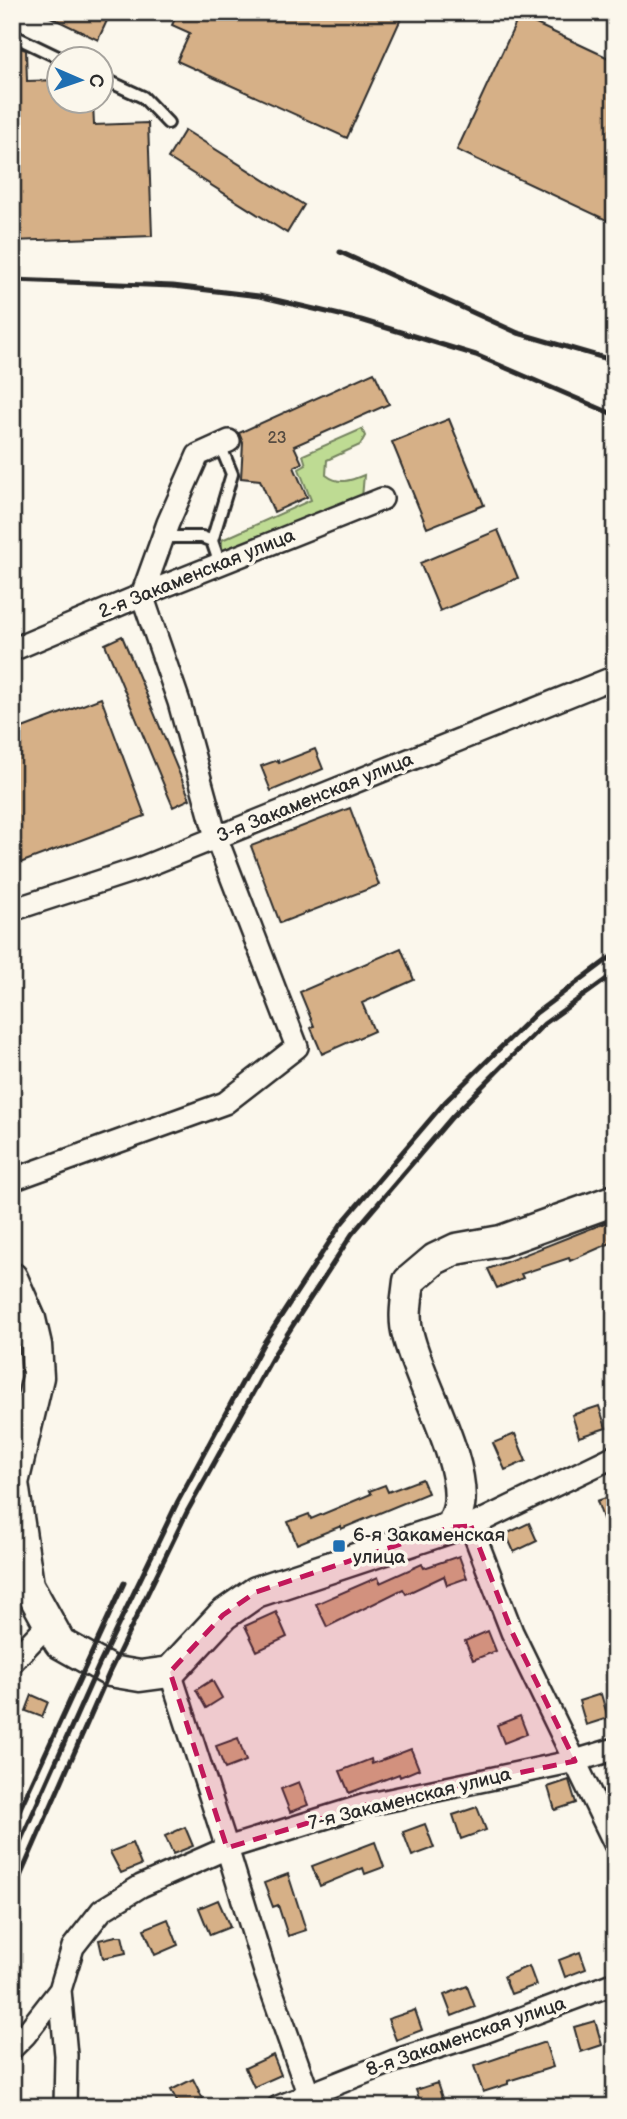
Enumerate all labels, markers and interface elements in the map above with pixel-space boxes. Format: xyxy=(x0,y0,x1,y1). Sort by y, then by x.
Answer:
north arrow xyxy=(46,46,116,116)
text: С xyxy=(84,74,107,88)
house number: 23 xyxy=(268,429,287,448)
street label: 2-я Закаменская улица xyxy=(95,524,299,624)
street label: 3-я Закаменская улица xyxy=(213,748,417,848)
place label: 6-я Закаменская улица xyxy=(353,1524,505,1569)
marker: 6-я Закаменская улица xyxy=(331,1538,347,1554)
street label: 7-я Закаменская улица xyxy=(306,1763,514,1835)
street label: 8-я Закаменская улица xyxy=(363,1992,569,2082)

